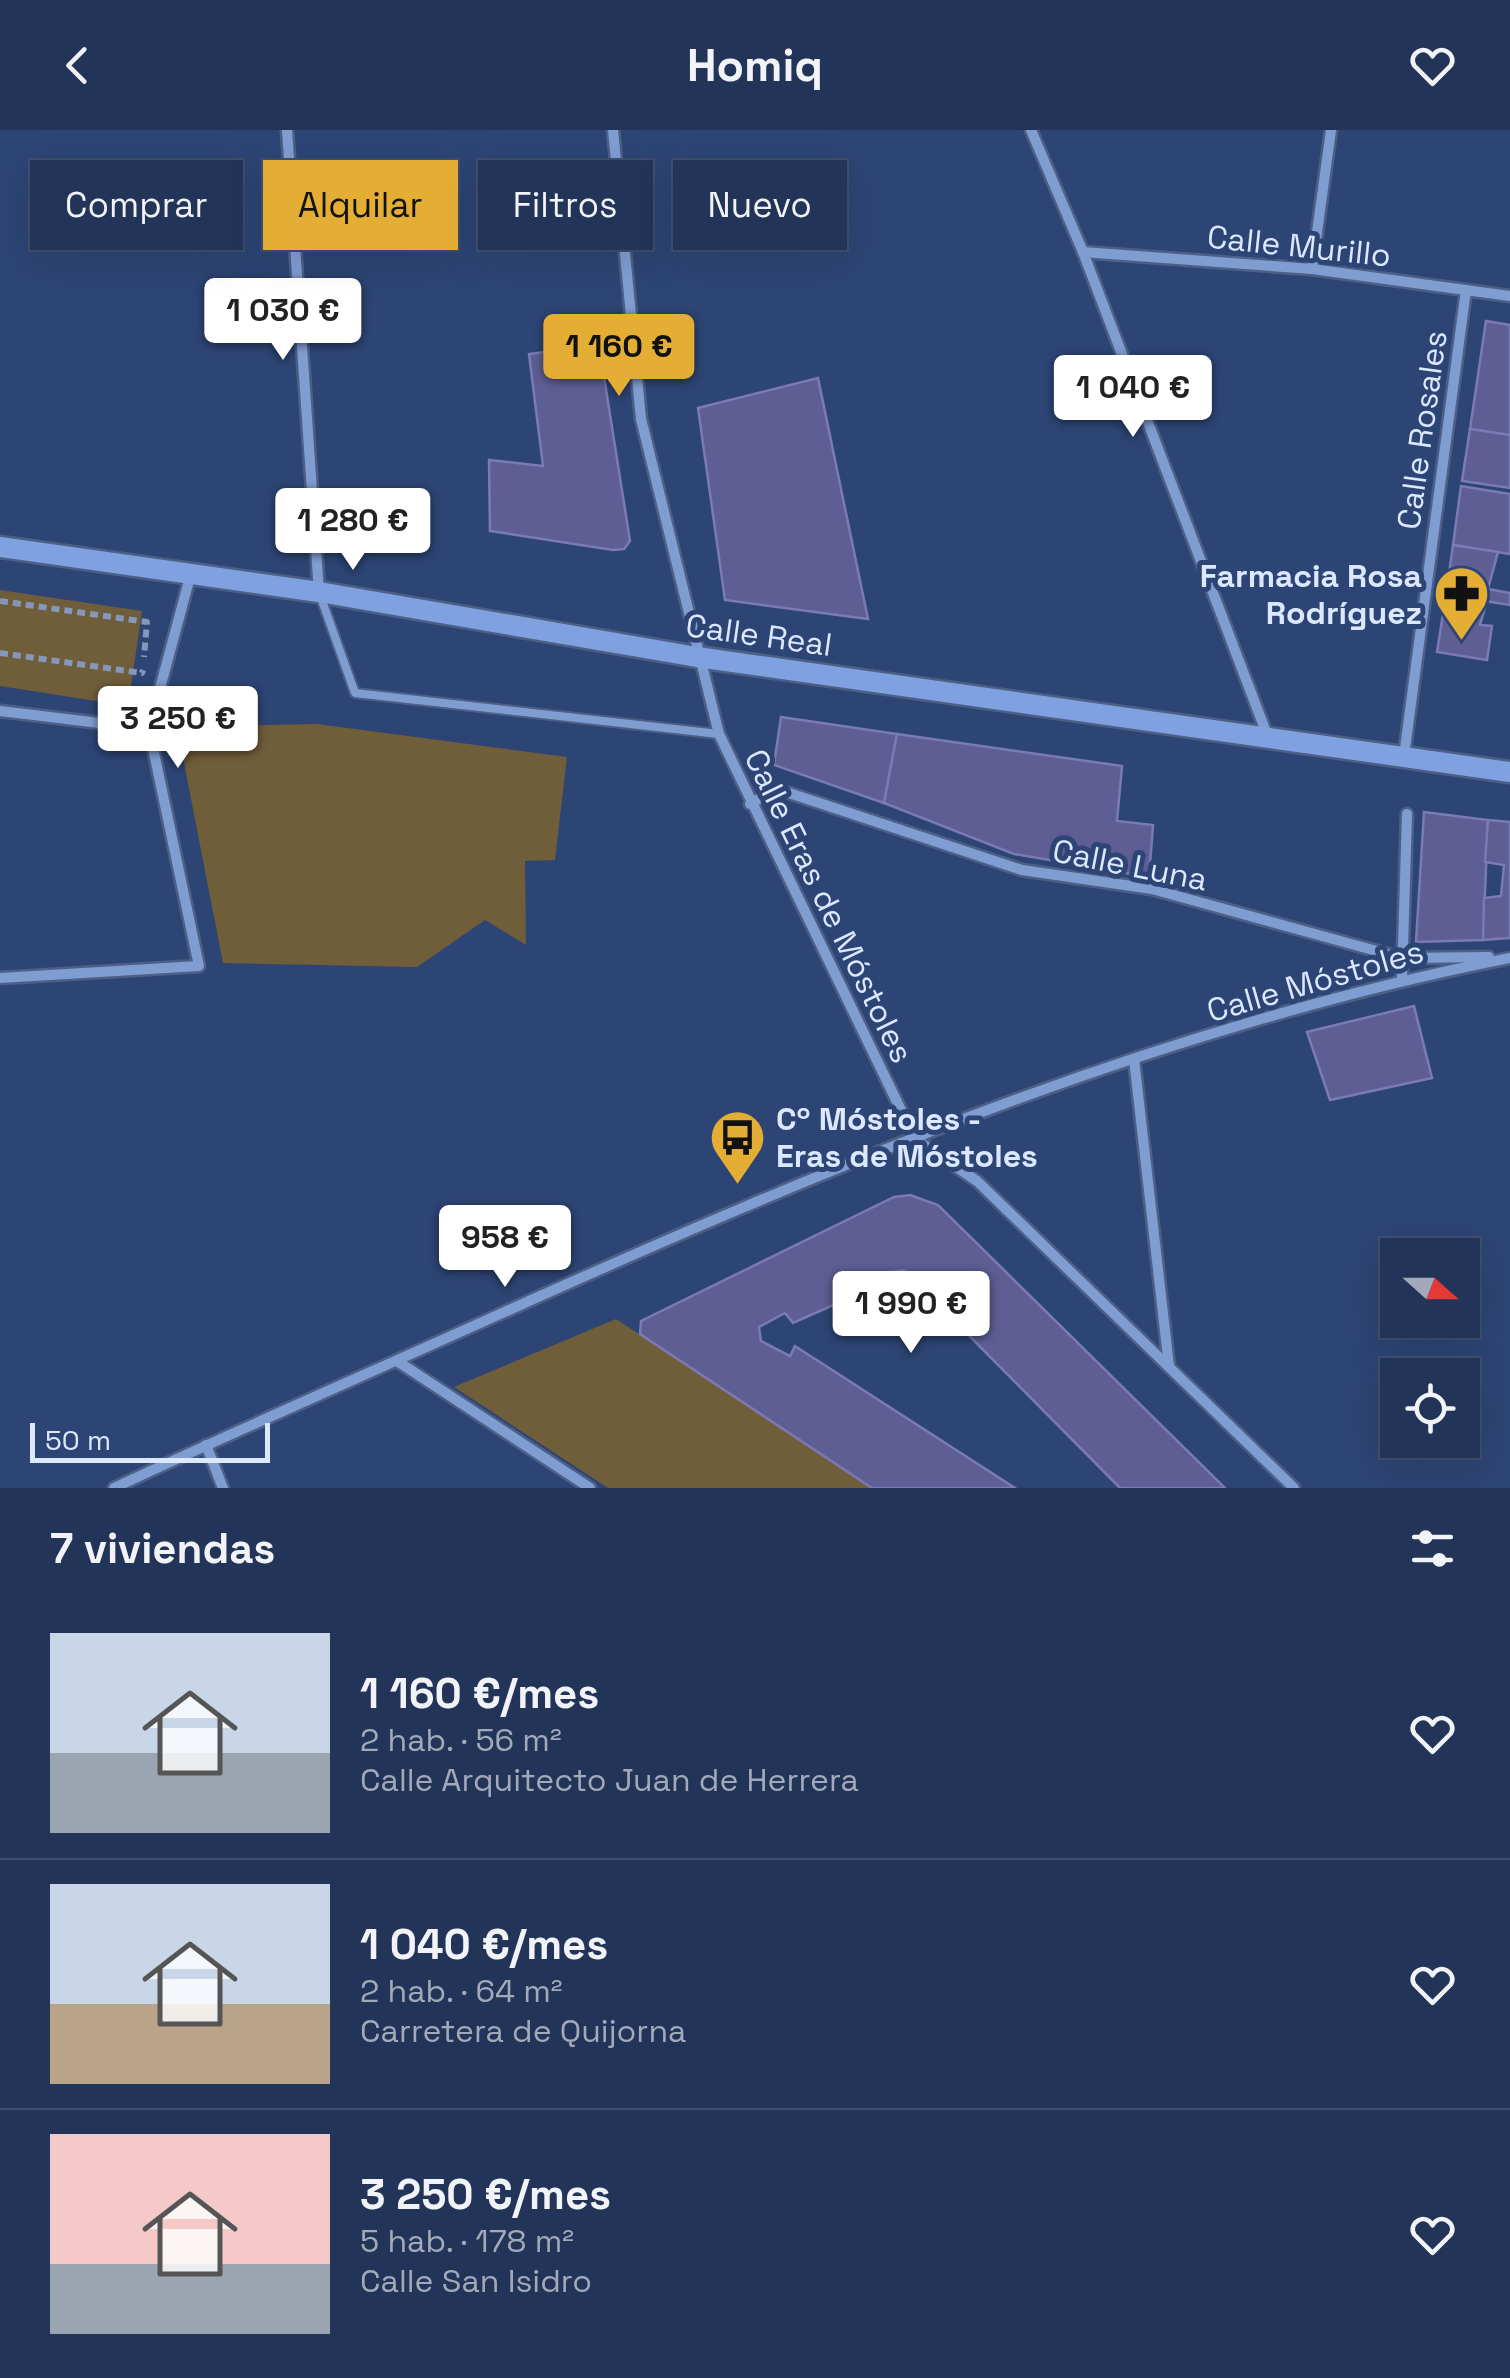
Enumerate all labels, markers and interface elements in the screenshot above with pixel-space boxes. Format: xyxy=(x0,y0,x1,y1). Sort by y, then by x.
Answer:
text: Homiq xyxy=(687,37,823,94)
icon: back xyxy=(50,38,105,93)
icon: heart xyxy=(1405,38,1460,93)
chip: Comprar xyxy=(30,160,243,250)
chip: Alquilar xyxy=(263,160,458,250)
chip: Filtros xyxy=(478,160,653,250)
chip: Nuevo xyxy=(673,160,847,250)
street label: Calle Murillo xyxy=(1205,216,1393,276)
pin: 1 030 € xyxy=(191,278,375,363)
text: 1 030 € xyxy=(226,290,340,330)
pin: 1 160 € xyxy=(527,314,711,399)
text: 1 160 € xyxy=(565,326,673,366)
street label: Calle Rosales xyxy=(1388,328,1456,532)
pin: 1 040 € xyxy=(1041,355,1225,440)
text: 1 040 € xyxy=(1076,367,1190,407)
pin: 1 280 € xyxy=(261,488,445,573)
text: 1 280 € xyxy=(297,500,409,540)
place label: Farmacia Rosa Rodríguez xyxy=(1200,556,1422,633)
pharmacy icon: Farmacia Rosa Rodríguez xyxy=(1431,564,1491,643)
street label: Calle Real xyxy=(683,605,835,665)
pin: 3 250 € xyxy=(86,686,270,771)
text: 3 250 € xyxy=(120,698,236,738)
street label: Calle Eras de Móstoles xyxy=(736,743,922,1069)
street label: Calle Luna xyxy=(1049,830,1211,900)
street label: Calle Móstoles xyxy=(1202,931,1428,1031)
place label: Cº Móstoles - Eras de Móstoles xyxy=(776,1099,1038,1176)
bus stop icon: Cº Móstoles - Eras de Móstoles xyxy=(707,1107,767,1186)
pin: 958 € xyxy=(435,1205,575,1290)
text: 958 € xyxy=(461,1217,549,1257)
north arrow xyxy=(1380,1238,1480,1338)
map controls xyxy=(1380,1238,1480,1458)
pin: 1 990 € xyxy=(819,1271,1003,1356)
text: 1 990 € xyxy=(855,1283,967,1323)
button: locate xyxy=(1380,1358,1480,1458)
scale bar xyxy=(30,1418,270,1462)
text: 50 m xyxy=(45,1422,111,1458)
icon: filters xyxy=(1405,1521,1460,1576)
text: 7 viviendas xyxy=(50,1522,275,1575)
text: 1 160 €/mes xyxy=(360,1667,599,1720)
icon: home xyxy=(130,1673,250,1793)
icon: heart xyxy=(1405,1706,1460,1761)
text: 2 hab. · 56 m² xyxy=(360,1720,562,1760)
text: Calle Arquitecto Juan de Herrera xyxy=(360,1760,859,1800)
text: 1 040 €/mes xyxy=(360,1918,608,1971)
icon: home xyxy=(130,1924,250,2044)
icon: heart xyxy=(1405,1957,1460,2012)
text: 2 hab. · 64 m² xyxy=(360,1971,562,2011)
text: Carretera de Quijorna xyxy=(360,2011,686,2051)
text: 3 250 €/mes xyxy=(360,2168,611,2221)
icon: home xyxy=(130,2174,250,2294)
icon: heart xyxy=(1405,2207,1460,2262)
text: 5 hab. · 178 m² xyxy=(360,2221,574,2261)
text: Calle San Isidro xyxy=(360,2261,592,2301)

